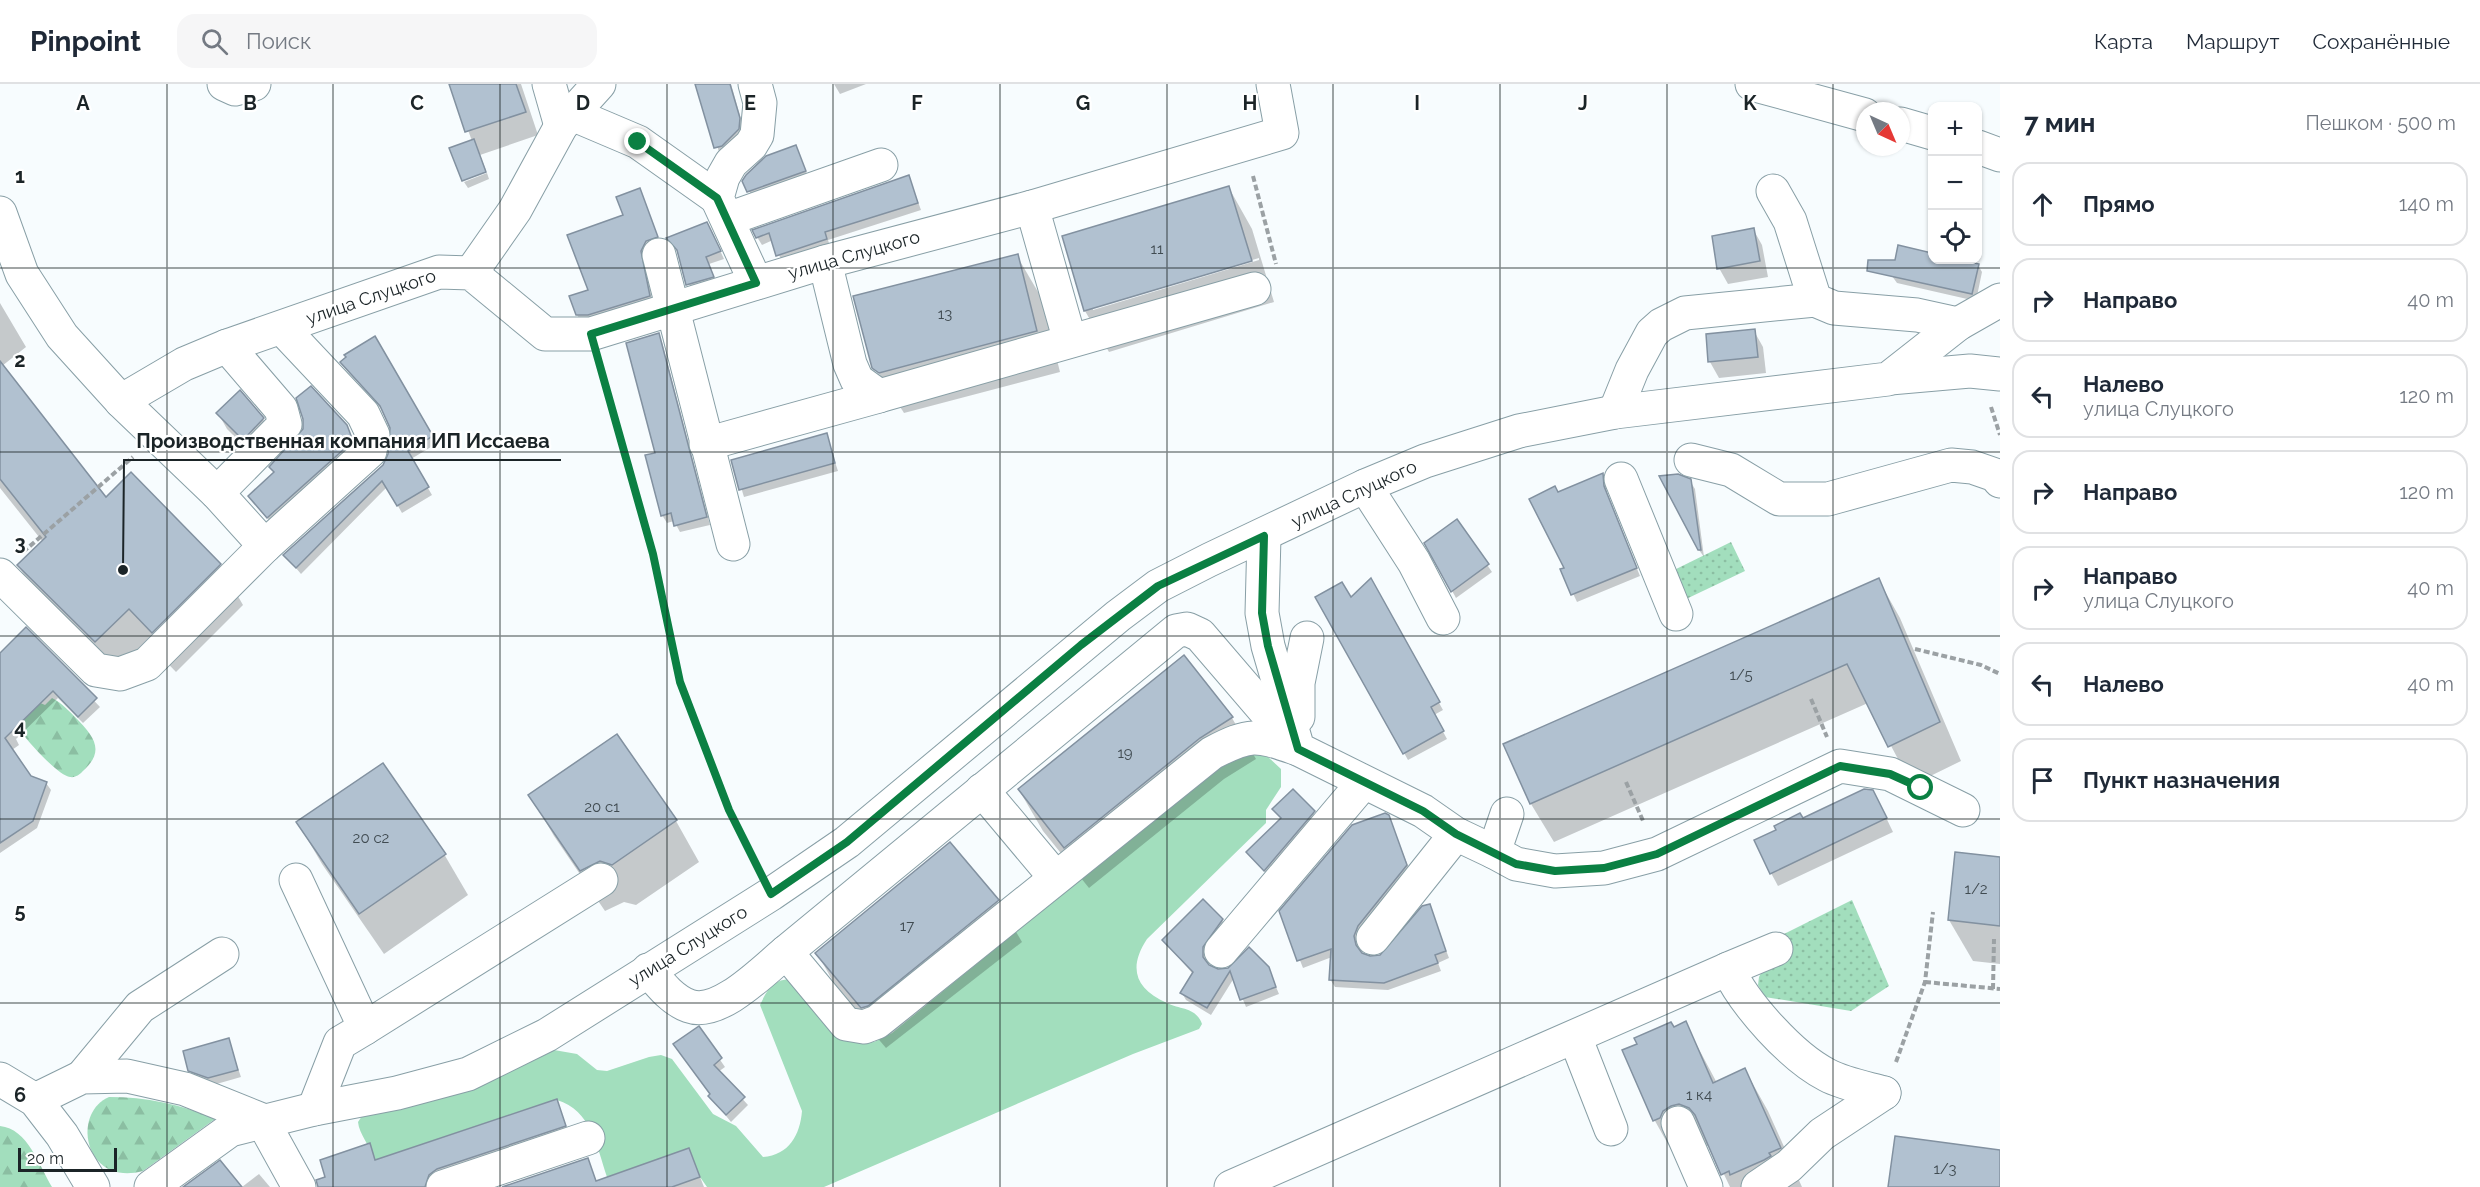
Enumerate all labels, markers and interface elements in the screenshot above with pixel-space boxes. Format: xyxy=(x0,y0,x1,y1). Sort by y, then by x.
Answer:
search box xyxy=(177,14,597,68)
text: Pinpoint xyxy=(30,25,141,58)
icon: search xyxy=(198,25,231,58)
text: Поиск xyxy=(246,28,311,54)
text: Карта xyxy=(2094,29,2153,54)
text: Маршрут xyxy=(2186,29,2279,54)
text: Сохранённые xyxy=(2312,29,2450,54)
text: A xyxy=(76,91,90,115)
text: B xyxy=(243,91,257,115)
text: C xyxy=(410,91,424,115)
text: D xyxy=(576,91,590,115)
text: E xyxy=(744,91,756,115)
text: F xyxy=(911,91,923,115)
text: G xyxy=(1076,91,1090,115)
text: H xyxy=(1243,91,1257,115)
text: I xyxy=(1414,91,1420,115)
text: J xyxy=(1578,91,1588,115)
text: K xyxy=(1743,91,1757,115)
north arrow xyxy=(1856,102,1910,156)
map controls xyxy=(1928,102,1982,264)
button: + xyxy=(1928,102,1982,156)
text: 7 мин xyxy=(2024,108,2095,138)
text: Пешком · 500 m xyxy=(2305,111,2456,135)
route end xyxy=(624,128,650,154)
button: − xyxy=(1928,156,1982,210)
text: 1 xyxy=(15,164,25,188)
icon: ahead xyxy=(2026,188,2059,221)
text: Прямо xyxy=(2083,191,2155,217)
text: 140 m xyxy=(2399,192,2454,216)
button: locate xyxy=(1928,210,1982,264)
street label: улица Слуцкого xyxy=(786,226,922,283)
house number: 11 xyxy=(1151,240,1164,258)
street label: улица Слуцкого xyxy=(303,264,439,329)
icon: right xyxy=(2026,284,2059,317)
text: Направо xyxy=(2083,287,2177,313)
text: 40 m xyxy=(2407,288,2454,312)
house number: 13 xyxy=(938,305,952,323)
text: 2 xyxy=(14,348,26,372)
text: Налево xyxy=(2083,371,2164,397)
icon: left xyxy=(2026,380,2059,413)
text: 120 m xyxy=(2399,384,2454,408)
text: улица Слуцкого xyxy=(2083,397,2234,421)
callout: Производственная компания ИП Иссаева xyxy=(124,422,561,460)
text: Производственная компания ИП Иссаева xyxy=(136,429,550,453)
street label: улица Слуцкого xyxy=(1288,455,1420,532)
icon: right xyxy=(2026,476,2059,509)
text: Направо xyxy=(2083,479,2177,505)
text: 120 m xyxy=(2399,480,2454,504)
text: 3 xyxy=(14,531,26,555)
text: Направо xyxy=(2083,563,2177,589)
icon: right xyxy=(2026,572,2059,605)
text: 40 m xyxy=(2407,576,2454,600)
text: улица Слуцкого xyxy=(2083,589,2234,613)
house number: 1/5 xyxy=(1729,666,1753,684)
icon: left xyxy=(2026,668,2059,701)
text: Налево xyxy=(2083,671,2164,697)
text: 40 m xyxy=(2407,672,2454,696)
text: 4 xyxy=(14,715,26,739)
house number: 19 xyxy=(1117,744,1133,762)
icon: arrive xyxy=(2026,764,2059,797)
text: Пункт назначения xyxy=(2083,767,2280,793)
route start xyxy=(1907,774,1933,800)
house number: 20 с1 xyxy=(584,798,620,816)
house number: 20 с2 xyxy=(353,829,390,847)
house number: 1/2 xyxy=(1965,880,1988,898)
text: 5 xyxy=(14,899,26,923)
street label: улица Слуцкого xyxy=(625,901,751,990)
house number: 17 xyxy=(900,917,914,935)
text: 6 xyxy=(14,1083,26,1107)
house number: 1 к4 xyxy=(1686,1086,1712,1104)
scale bar xyxy=(18,1145,117,1172)
text: 20 m xyxy=(27,1149,64,1168)
house number: 1/3 xyxy=(1933,1160,1957,1178)

